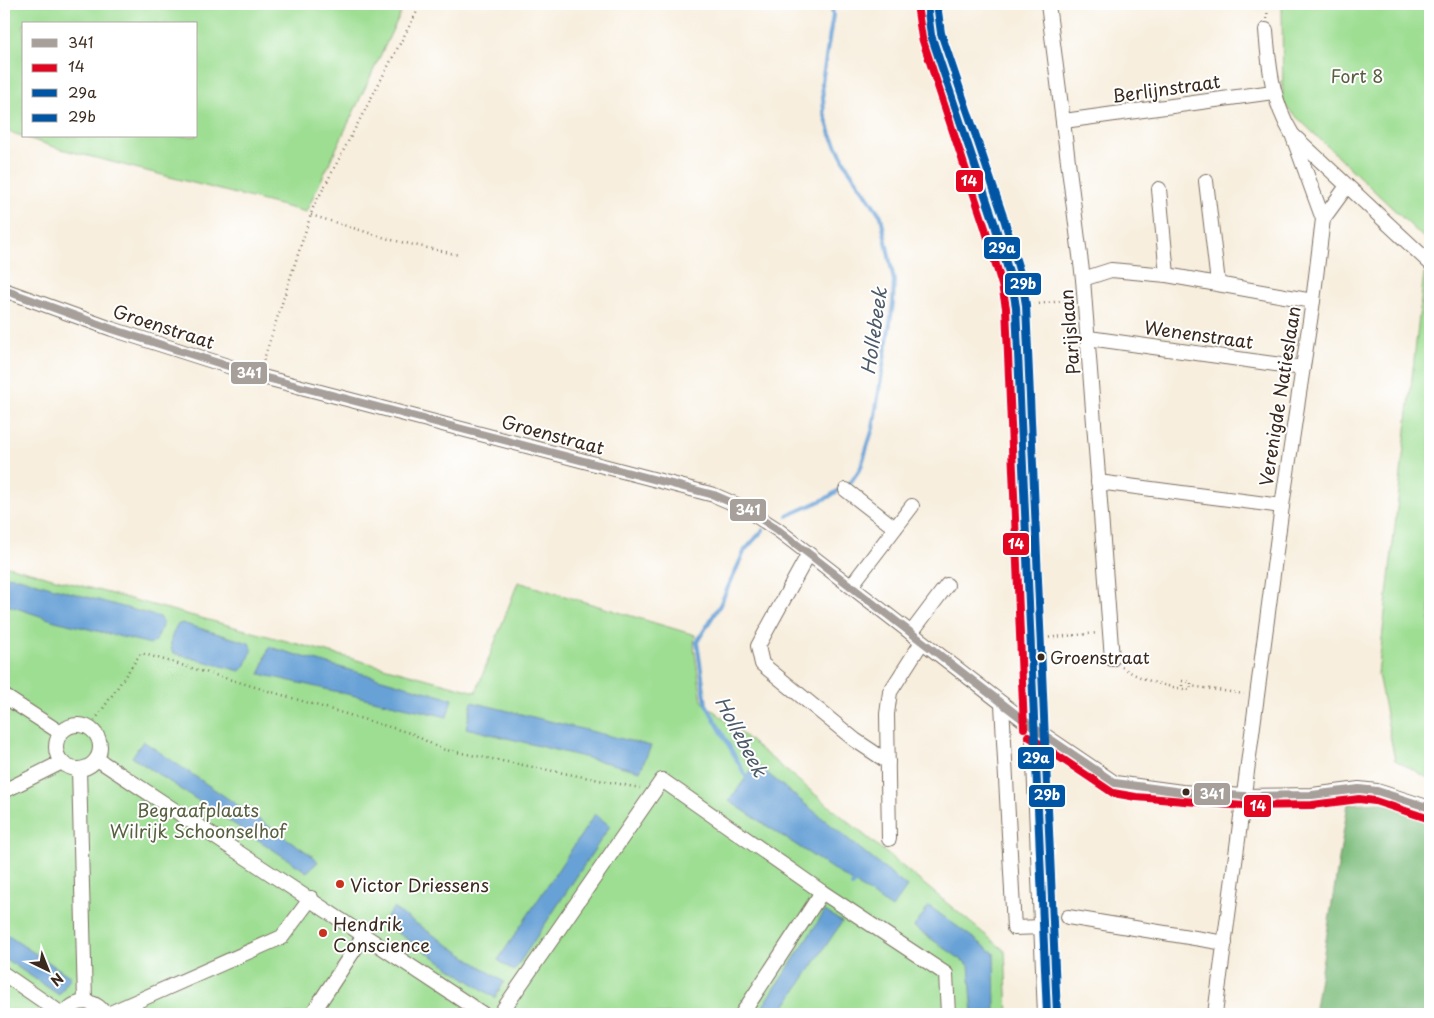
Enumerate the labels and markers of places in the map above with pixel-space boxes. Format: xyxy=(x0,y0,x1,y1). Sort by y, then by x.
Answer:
place label: Groenstraat xyxy=(1050,644,1150,670)
marker: Groenstraat xyxy=(1036,652,1046,662)
unlabelled marker xyxy=(1181,787,1191,797)
place label: Victor Driessens xyxy=(350,871,489,898)
marker: Victor Driessens xyxy=(334,878,346,890)
place label: Hendrik Conscience xyxy=(333,910,430,958)
marker: Hendrik Conscience xyxy=(317,927,329,939)

